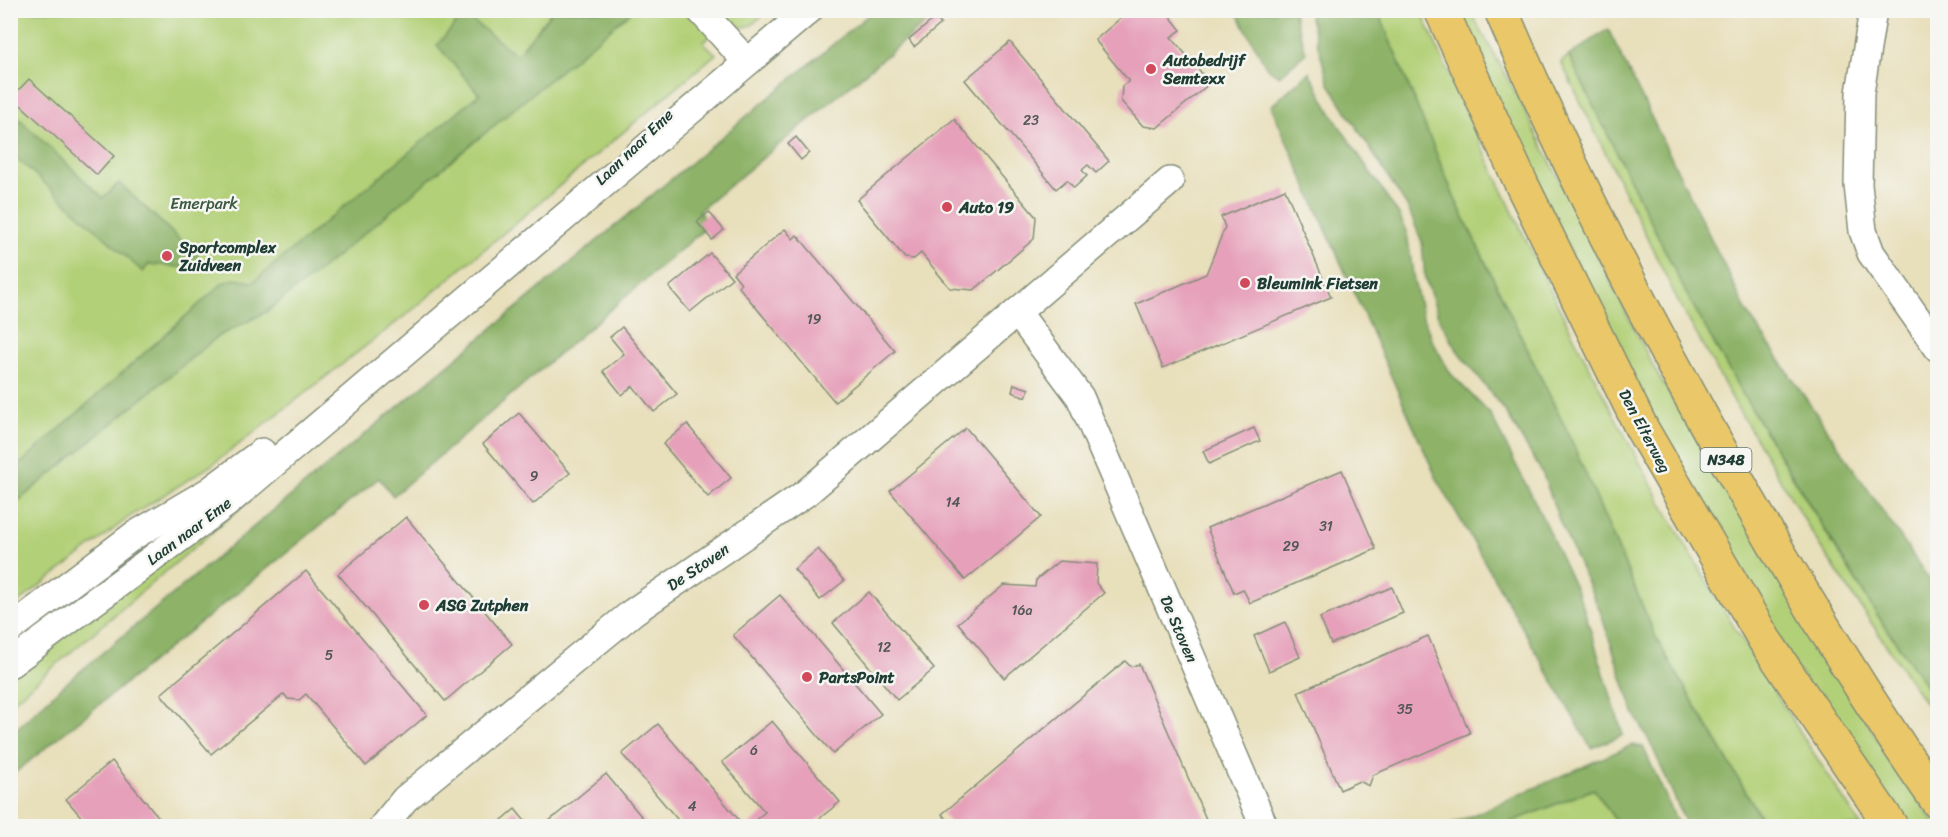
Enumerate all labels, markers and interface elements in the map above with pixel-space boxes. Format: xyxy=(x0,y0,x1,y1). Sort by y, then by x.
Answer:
place label: Autobedrijf Semtexx xyxy=(1162,46,1247,93)
marker: Autobedrijf Semtexx xyxy=(1144,62,1158,76)
street label: Laan naar Eme xyxy=(588,101,680,193)
house number: 23 xyxy=(1023,108,1039,133)
park label: Emerpark xyxy=(170,189,238,218)
place label: Auto 19 xyxy=(958,193,1014,222)
marker: Auto 19 xyxy=(940,200,954,214)
place label: Sportcomplex Zuidveen xyxy=(178,233,277,280)
marker: Sportcomplex Zuidveen xyxy=(160,249,174,263)
place label: Bleumink Fietsen xyxy=(1257,269,1378,298)
marker: Bleumink Fietsen xyxy=(1238,276,1252,290)
house number: 19 xyxy=(807,307,822,332)
street label: Den Elterweg xyxy=(1611,384,1679,478)
road number: N348 xyxy=(1700,448,1752,472)
house number: 9 xyxy=(530,464,539,489)
street label: Laan naar Eme xyxy=(140,489,238,573)
house number: 14 xyxy=(946,490,961,515)
house number: 31 xyxy=(1319,514,1333,539)
house number: 29 xyxy=(1283,534,1300,559)
street label: De Stoven xyxy=(660,535,736,599)
place label: ASG Zutphen xyxy=(435,591,529,620)
street label: De Stoven xyxy=(1152,591,1206,668)
marker: ASG Zutphen xyxy=(417,598,431,612)
house number: 16a xyxy=(1012,598,1033,623)
house number: 12 xyxy=(877,635,891,660)
house number: 5 xyxy=(325,643,334,668)
place label: PartsPoint xyxy=(819,663,894,692)
marker: PartsPoint xyxy=(800,670,814,684)
house number: 35 xyxy=(1397,697,1414,722)
house number: 6 xyxy=(750,738,758,763)
house number: 4 xyxy=(688,794,697,819)

